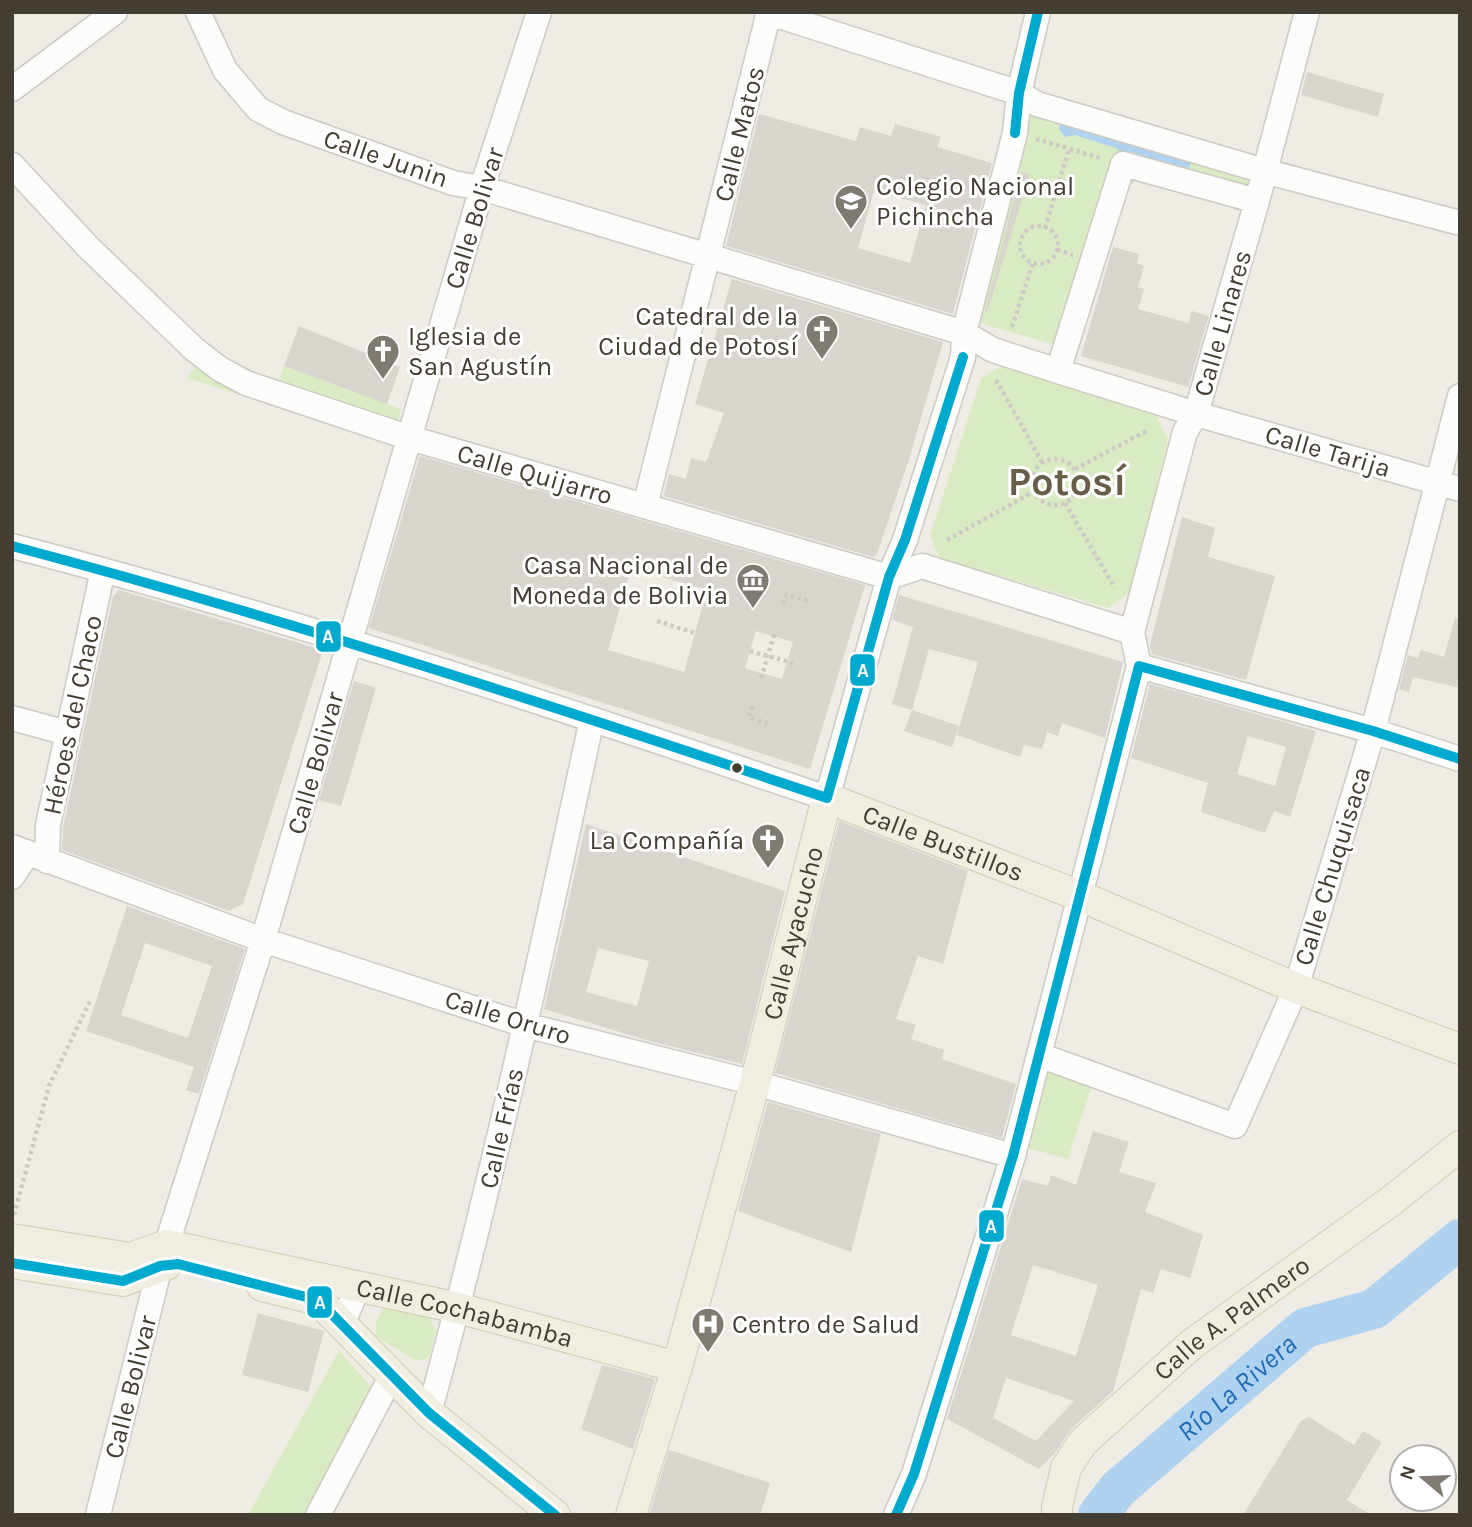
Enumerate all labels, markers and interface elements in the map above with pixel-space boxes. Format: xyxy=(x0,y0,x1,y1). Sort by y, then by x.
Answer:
street label: Calle Matos xyxy=(708,63,771,205)
street label: Calle Junin xyxy=(319,123,452,194)
street label: Calle Bolivar xyxy=(438,143,511,293)
place label: Colegio Nacional Pichincha xyxy=(876,171,1074,232)
school or university icon: Colegio Nacional Pichincha xyxy=(832,182,870,231)
street label: Calle Linares xyxy=(1187,246,1258,400)
place label: Catedral de la Ciudad de Potosí xyxy=(598,301,798,362)
church icon: Catedral de la Ciudad de Potosí xyxy=(803,312,841,361)
place label: Iglesia de San Agustín xyxy=(408,321,552,382)
church icon: Iglesia de San Agustín xyxy=(364,332,402,381)
street label: Calle Tarija xyxy=(1262,419,1394,484)
street label: Calle Quijarro xyxy=(454,437,616,511)
district label: Potosí xyxy=(1008,458,1127,505)
place label: Casa Nacional de Moneda de Bolivia xyxy=(511,550,728,611)
museum icon: Casa Nacional de Moneda de Bolivia xyxy=(734,561,772,610)
street label: Héroes del Chaco xyxy=(36,612,109,818)
line badge: A xyxy=(315,620,342,653)
text: A xyxy=(322,626,334,648)
line badge: A xyxy=(849,653,876,687)
text: A xyxy=(857,660,869,682)
street label: Calle Bolivar xyxy=(280,688,351,838)
unlabelled marker xyxy=(730,761,744,775)
street label: Calle Chuquisaca xyxy=(1288,763,1377,969)
street label: Calle Bustillos xyxy=(858,798,1028,889)
church icon: La Compañía xyxy=(749,821,787,870)
place label: La Compañía xyxy=(590,825,744,856)
street label: Calle Ayacucho xyxy=(757,843,830,1023)
street label: Calle Oruro xyxy=(441,984,574,1051)
street label: Calle Frías xyxy=(473,1065,530,1192)
line badge: A xyxy=(978,1209,1005,1243)
text: A xyxy=(985,1216,997,1238)
street label: Calle A. Palmero xyxy=(1147,1249,1316,1387)
street label: Calle Cochabamba xyxy=(354,1271,576,1354)
line badge: A xyxy=(306,1285,333,1319)
text: A xyxy=(314,1292,326,1314)
hospital icon: Centro de Salud xyxy=(689,1305,727,1354)
place label: Centro de Salud xyxy=(732,1309,920,1340)
street label: Calle Bolivar xyxy=(98,1312,163,1462)
water label: Río La Rivera xyxy=(1170,1327,1303,1448)
north arrow xyxy=(1388,1443,1458,1513)
text: N xyxy=(1395,1463,1420,1483)

